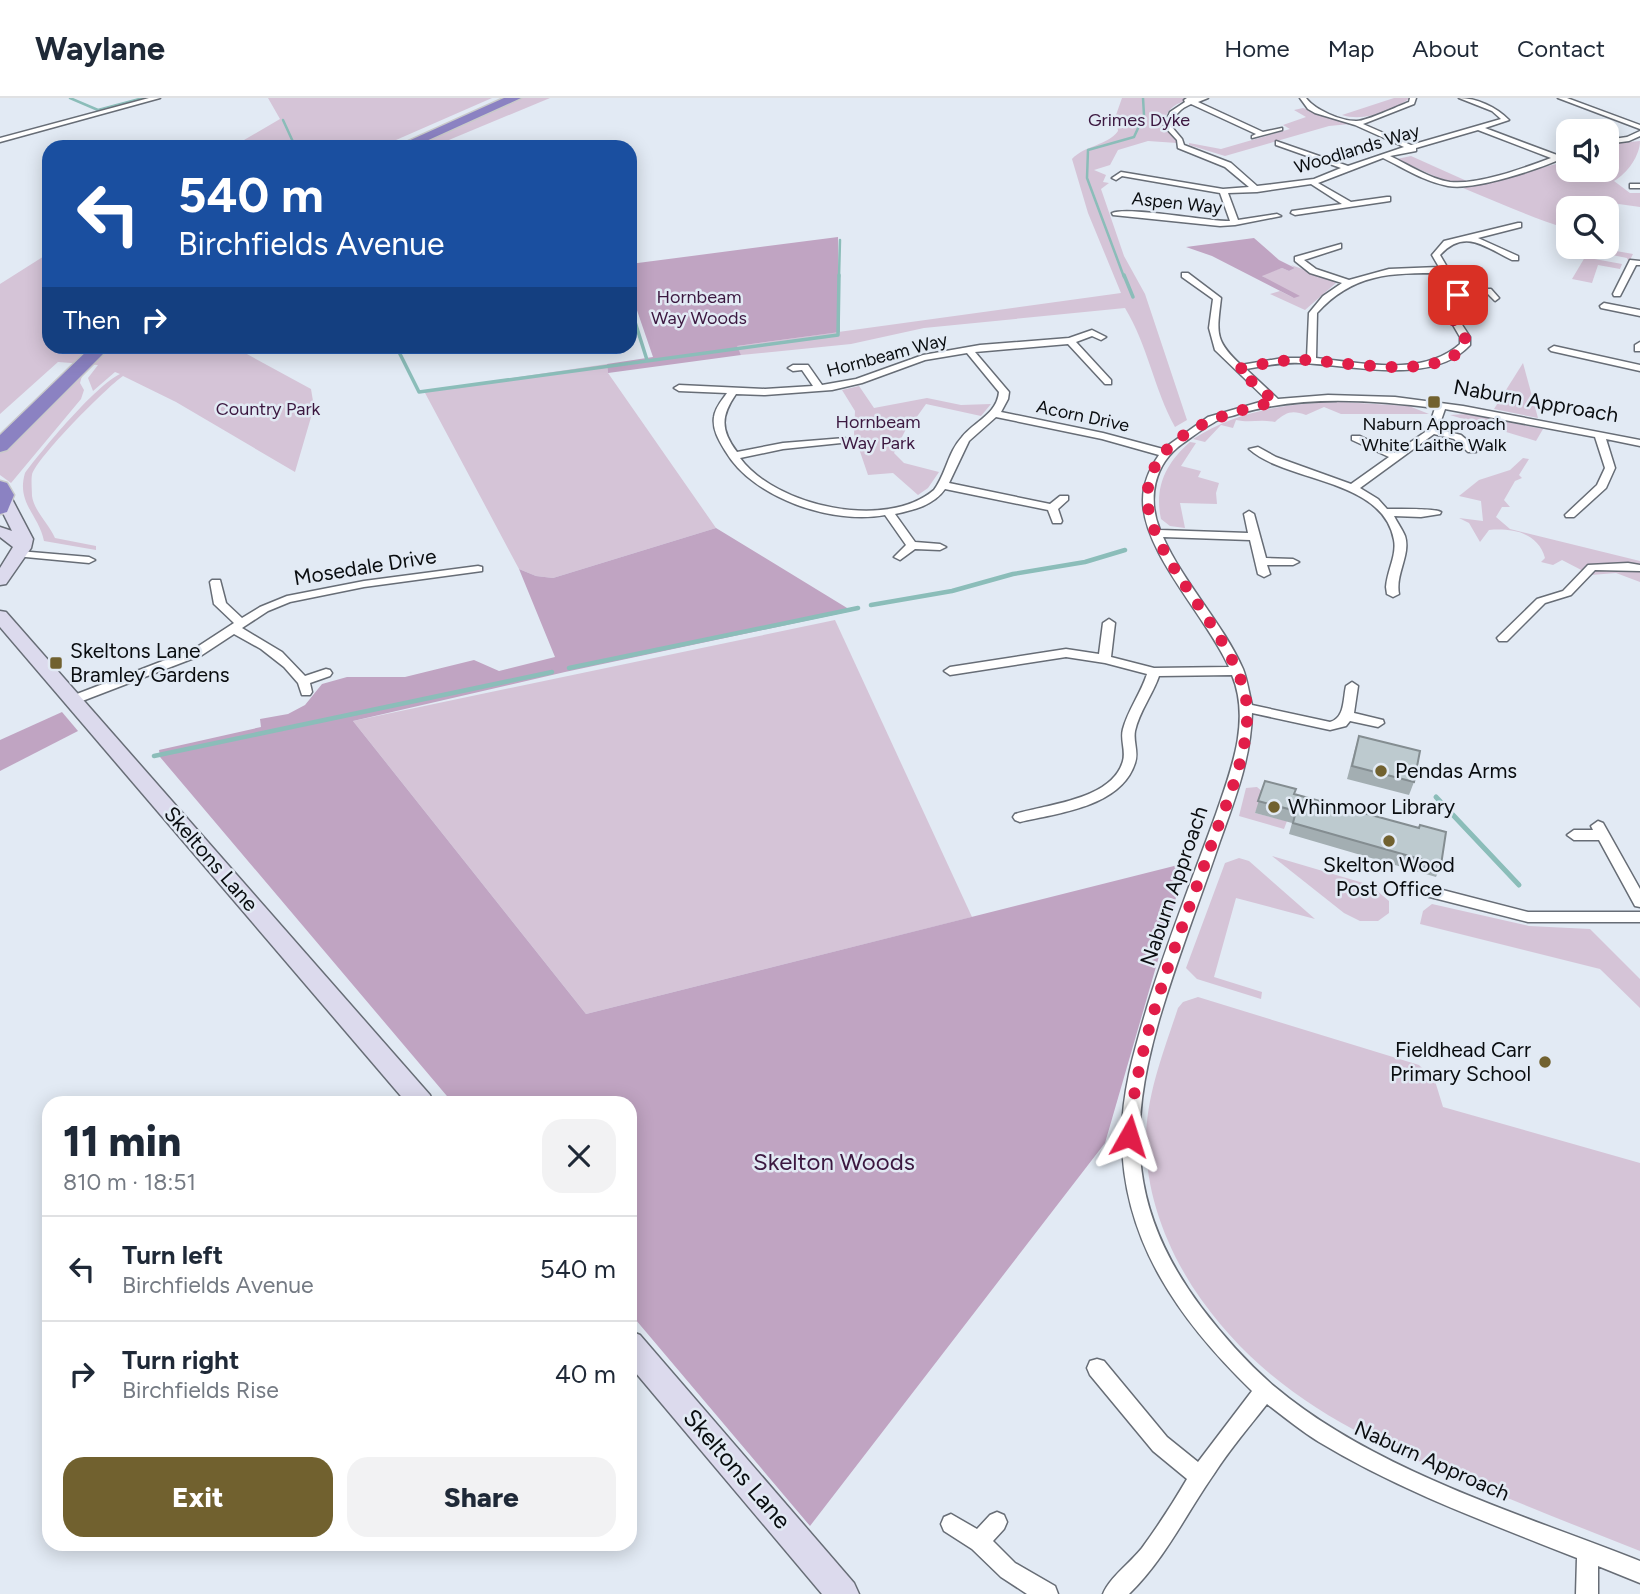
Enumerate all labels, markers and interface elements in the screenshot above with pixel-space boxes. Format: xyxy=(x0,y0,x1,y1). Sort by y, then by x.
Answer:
text: Waylane xyxy=(35,29,165,68)
text: Home xyxy=(1224,34,1290,63)
text: Map xyxy=(1328,34,1374,63)
text: About xyxy=(1412,34,1479,63)
text: Contact xyxy=(1517,34,1605,63)
park label: Grimes Dyke xyxy=(1088,109,1190,131)
street label: Woodlands Way xyxy=(1292,119,1423,178)
map controls xyxy=(1556,119,1619,259)
button: sound xyxy=(1556,119,1619,182)
text: 540 m xyxy=(178,165,324,224)
icon: left xyxy=(63,168,154,259)
street label: Aspen Way xyxy=(1131,187,1224,219)
button: search xyxy=(1556,196,1619,259)
text: Birchfields Avenue xyxy=(178,225,445,263)
pin xyxy=(1428,265,1488,325)
icon: arrive xyxy=(1439,276,1477,314)
park label: Hornbeam Way Woods xyxy=(651,286,747,329)
icon: right xyxy=(135,301,173,339)
text: Then xyxy=(63,304,121,336)
street label: Hornbeam Way xyxy=(824,328,950,382)
street label: Naburn Approach xyxy=(1452,374,1621,427)
marker: Naburn Approach White Laithe Walk xyxy=(1426,394,1442,410)
street label: Acorn Drive xyxy=(1035,395,1132,437)
park label: Country Park xyxy=(216,398,321,420)
park label: Hornbeam Way Park xyxy=(836,411,920,454)
place label: Naburn Approach White Laithe Walk xyxy=(1362,413,1507,456)
street label: Mosedale Drive xyxy=(292,543,438,590)
place label: Skeltons Lane Bramley Gardens xyxy=(70,638,230,687)
marker: Skeltons Lane Bramley Gardens xyxy=(48,655,64,671)
place label: Pendas Arms xyxy=(1395,758,1517,783)
marker: Pendas Arms xyxy=(1373,763,1389,779)
place label: Whinmoor Library xyxy=(1288,794,1455,819)
marker: Whinmoor Library xyxy=(1266,799,1282,815)
street label: Skeltons Lane xyxy=(159,801,264,916)
street label: Naburn Approach xyxy=(1135,803,1213,969)
marker: Skelton Wood Post Office xyxy=(1381,833,1397,849)
place label: Skelton Wood Post Office xyxy=(1323,852,1455,901)
place label: Fieldhead Carr Primary School xyxy=(1390,1037,1531,1086)
marker: Fieldhead Carr Primary School xyxy=(1537,1054,1553,1070)
position arrow xyxy=(1092,1099,1166,1173)
text: 11 min xyxy=(63,1116,181,1167)
button: close xyxy=(542,1119,616,1193)
park label: Skelton Woods xyxy=(753,1147,915,1176)
text: 810 m · 18:51 xyxy=(63,1168,196,1196)
text: Turn left xyxy=(122,1239,223,1271)
icon: left xyxy=(63,1250,101,1288)
text: 540 m xyxy=(540,1253,616,1285)
text: Birchfields Avenue xyxy=(122,1271,314,1299)
text: Turn right xyxy=(122,1344,239,1376)
icon: right xyxy=(63,1355,101,1393)
text: 40 m xyxy=(555,1358,616,1390)
text: Birchfields Rise xyxy=(122,1376,279,1404)
street label: Skeltons Lane xyxy=(678,1403,797,1534)
street label: Naburn Approach xyxy=(1351,1415,1514,1506)
button: Exit xyxy=(63,1457,333,1537)
button: Share xyxy=(347,1457,616,1537)

